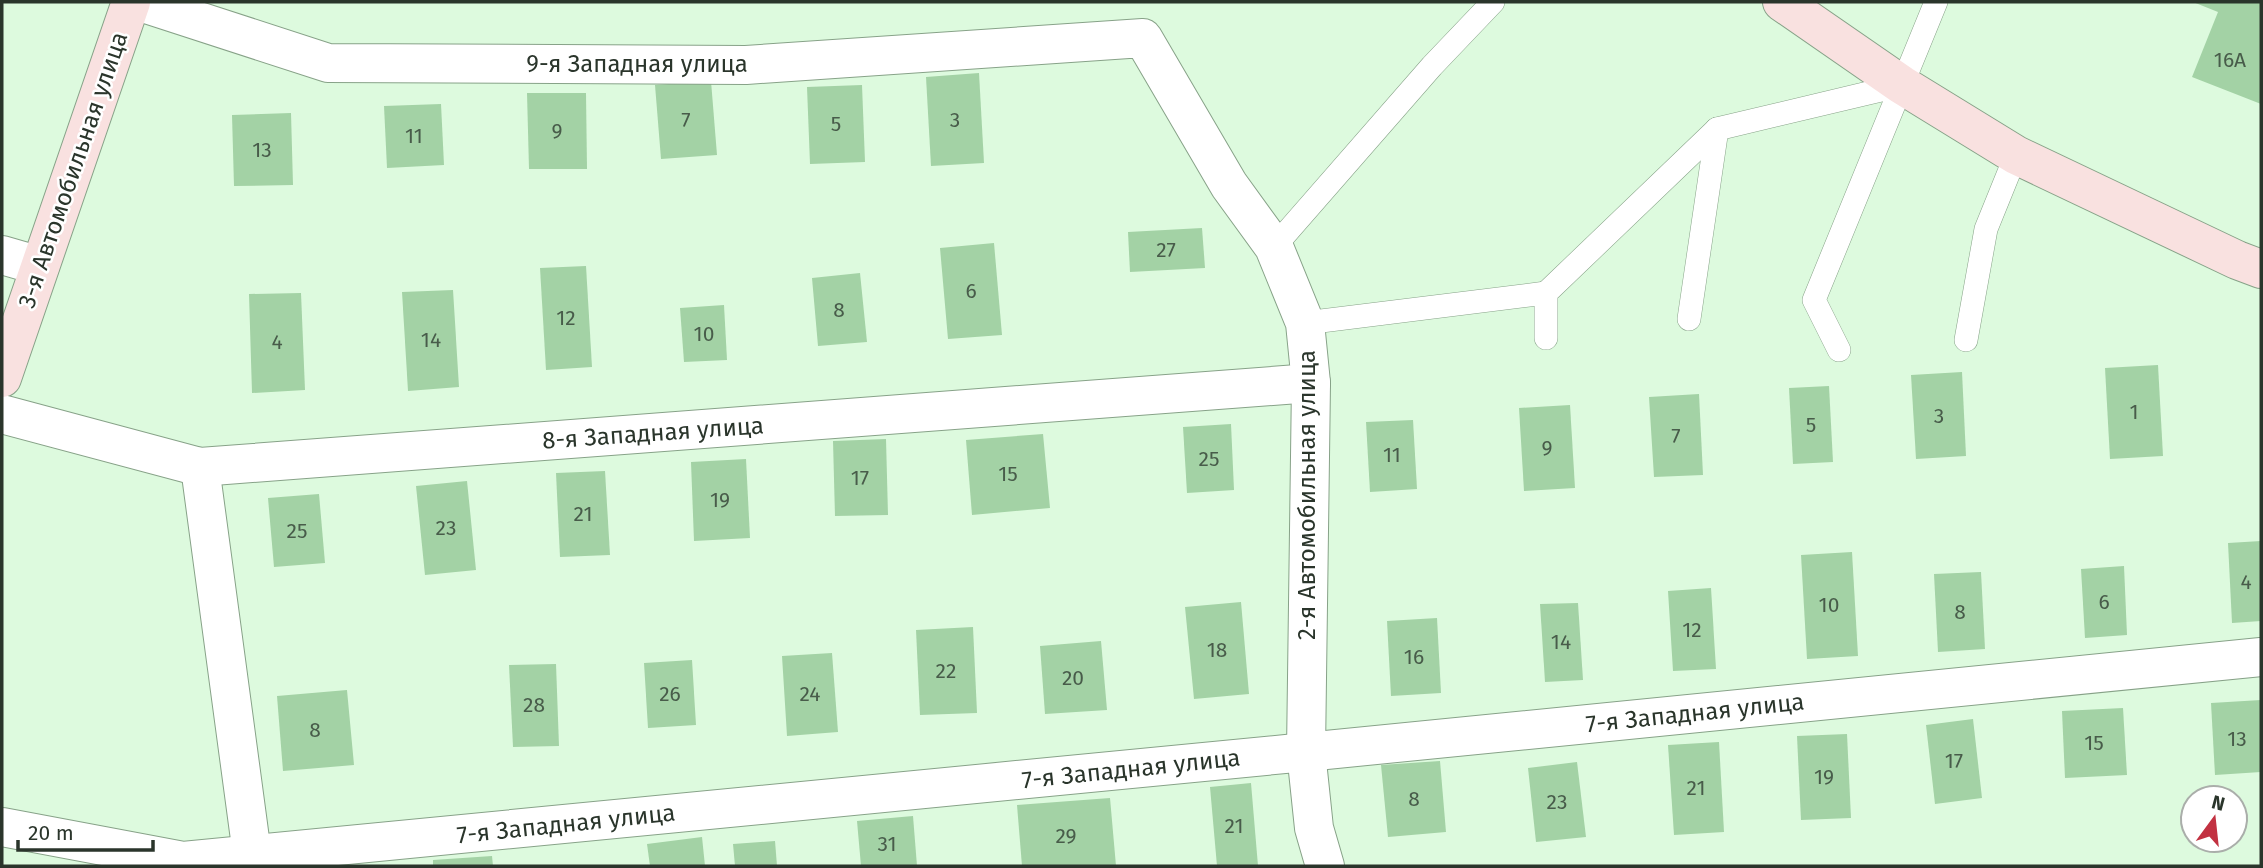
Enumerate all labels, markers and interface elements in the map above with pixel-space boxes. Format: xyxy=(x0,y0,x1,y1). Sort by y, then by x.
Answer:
street label: 3-я Автомобильная улица xyxy=(13,28,133,312)
house number: 16А xyxy=(2214,47,2246,73)
street label: 9-я Западная улица xyxy=(526,50,748,78)
house number: 7 xyxy=(681,107,691,133)
house number: 3 xyxy=(950,107,960,133)
house number: 5 xyxy=(831,111,841,137)
house number: 9 xyxy=(551,118,563,144)
house number: 11 xyxy=(405,123,423,149)
house number: 13 xyxy=(252,137,272,163)
house number: 27 xyxy=(1156,237,1176,263)
house number: 6 xyxy=(965,278,977,304)
house number: 8 xyxy=(833,297,845,323)
house number: 12 xyxy=(556,305,576,331)
house number: 10 xyxy=(694,321,714,347)
house number: 14 xyxy=(421,327,441,353)
house number: 4 xyxy=(271,329,283,355)
street label: 2-я Автомобильная улица xyxy=(1293,350,1321,640)
house number: 1 xyxy=(2129,399,2139,425)
house number: 3 xyxy=(1934,403,1944,429)
street label: 8-я Западная улица xyxy=(541,411,765,455)
house number: 5 xyxy=(1806,412,1816,438)
house number: 7 xyxy=(1671,423,1681,449)
house number: 9 xyxy=(1541,435,1553,461)
house number: 11 xyxy=(1383,442,1401,468)
house number: 25 xyxy=(1199,446,1219,472)
house number: 15 xyxy=(998,461,1018,487)
house number: 17 xyxy=(851,465,869,491)
house number: 19 xyxy=(710,487,730,513)
house number: 21 xyxy=(574,501,592,527)
house number: 23 xyxy=(436,515,456,541)
house number: 25 xyxy=(287,518,307,544)
house number: 4 xyxy=(2240,569,2252,595)
house number: 6 xyxy=(2098,589,2110,615)
house number: 10 xyxy=(1819,592,1839,618)
house number: 8 xyxy=(1954,599,1966,625)
house number: 12 xyxy=(1682,617,1702,643)
house number: 14 xyxy=(1551,629,1571,655)
house number: 18 xyxy=(1207,637,1227,663)
house number: 16 xyxy=(1404,644,1424,670)
house number: 22 xyxy=(936,658,956,684)
house number: 20 xyxy=(1062,665,1084,691)
house number: 26 xyxy=(659,681,681,707)
house number: 24 xyxy=(800,681,821,707)
street label: 7-я Западная улица xyxy=(1584,688,1806,738)
house number: 28 xyxy=(523,692,545,718)
house number: 8 xyxy=(309,717,321,743)
house number: 13 xyxy=(2227,726,2247,752)
house number: 15 xyxy=(2084,730,2104,756)
street label: 7-я Западная улица xyxy=(1020,744,1242,794)
house number: 17 xyxy=(1945,748,1963,774)
house number: 19 xyxy=(1814,764,1834,790)
house number: 21 xyxy=(1687,775,1705,801)
north arrow xyxy=(2179,784,2249,854)
house number: 8 xyxy=(1408,786,1420,812)
house number: 23 xyxy=(1547,789,1567,815)
text: N xyxy=(2209,790,2227,816)
street label: 7-я Западная улица xyxy=(455,799,677,849)
scale bar xyxy=(18,808,152,852)
house number: 21 xyxy=(1225,813,1243,839)
text: 20 m xyxy=(28,820,74,846)
house number: 29 xyxy=(1055,823,1077,849)
house number: 31 xyxy=(877,831,897,857)

